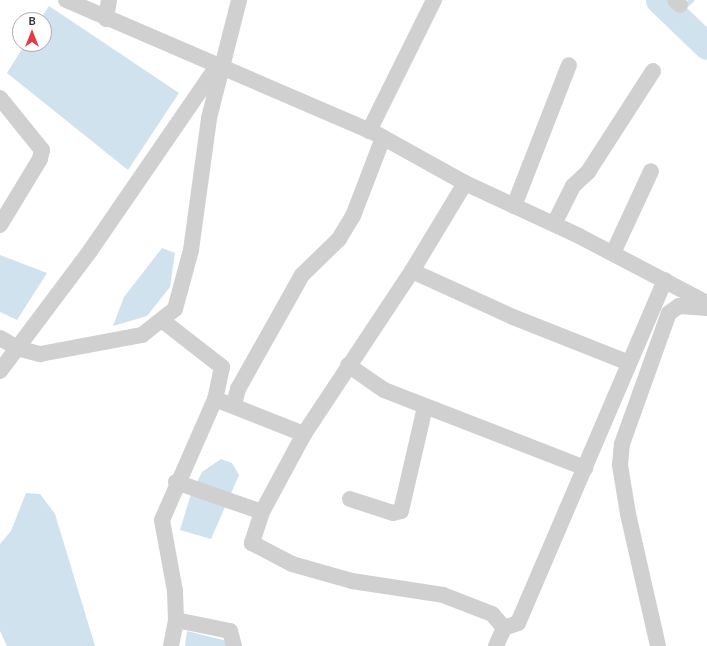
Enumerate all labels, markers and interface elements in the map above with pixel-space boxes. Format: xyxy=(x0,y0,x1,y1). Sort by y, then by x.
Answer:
north arrow xyxy=(12,12,52,52)
text: B xyxy=(28,14,36,27)

